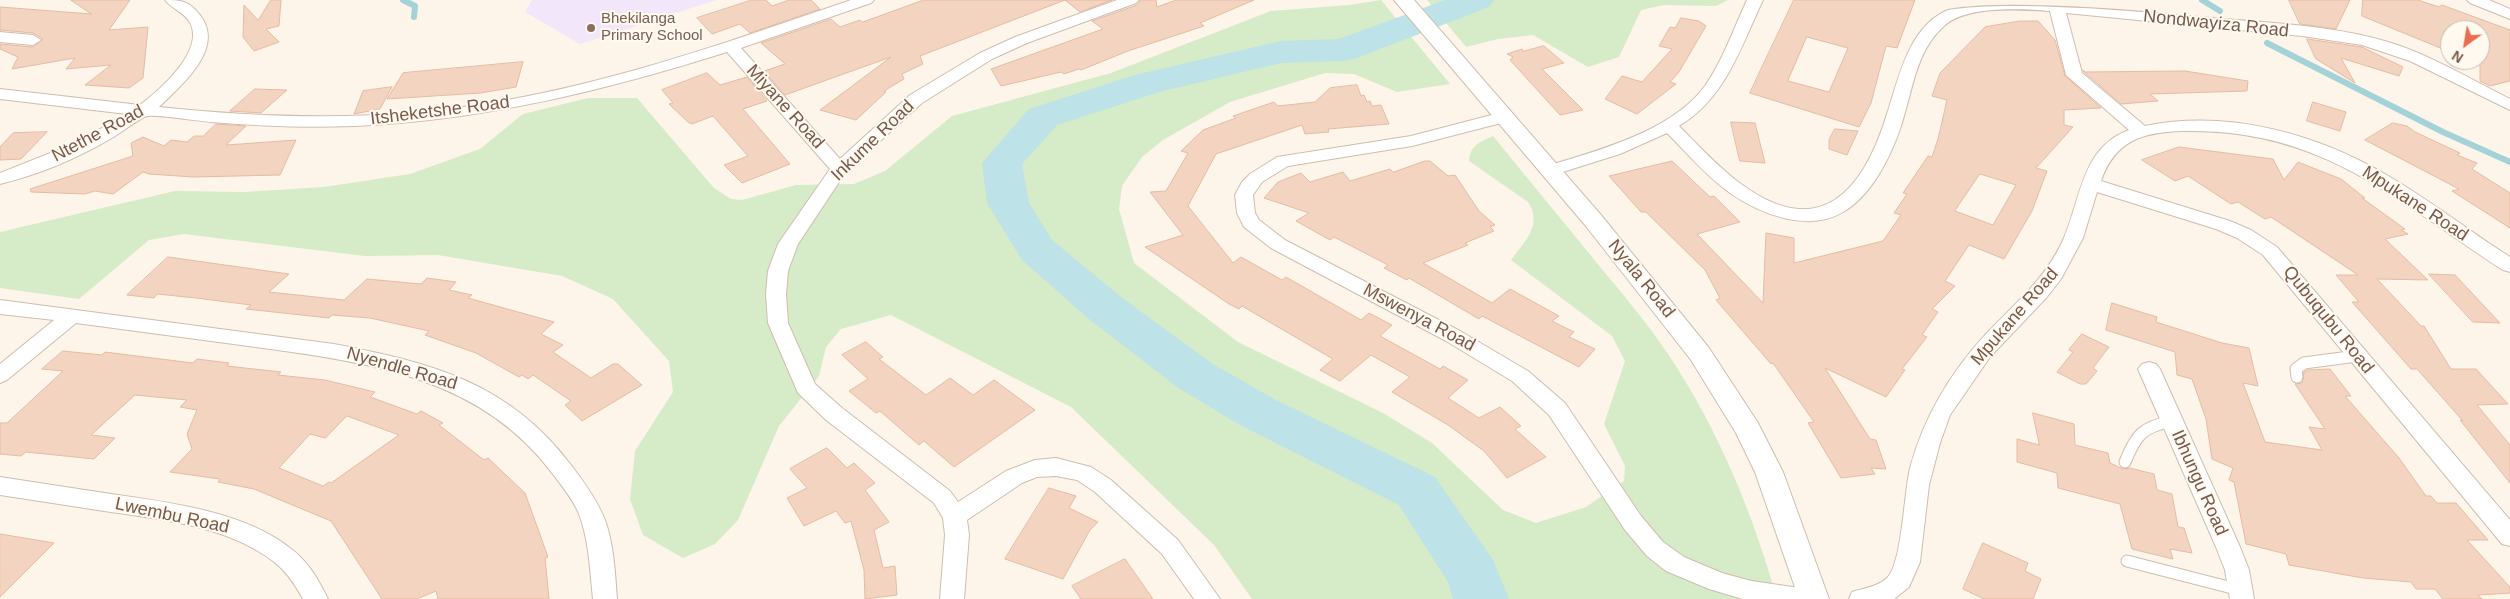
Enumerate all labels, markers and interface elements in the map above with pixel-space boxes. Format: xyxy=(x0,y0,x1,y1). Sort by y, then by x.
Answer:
street label: Nondwayiza Road xyxy=(2142,6,2290,42)
place label: Bhekilanga Primary School xyxy=(601,10,703,45)
north arrow xyxy=(2440,20,2490,70)
marker: Bhekilanga Primary School xyxy=(585,22,597,34)
text: N xyxy=(2449,47,2466,66)
street label: Miyane Road xyxy=(741,60,829,154)
street label: Itsheketshe Road xyxy=(369,92,511,130)
street label: Inkume Road xyxy=(827,96,919,186)
street label: Ntethe Road xyxy=(48,101,148,167)
street label: Mpukane Road xyxy=(2358,162,2472,246)
street label: Nyala Road xyxy=(1603,236,1679,322)
street label: Qubuqubu Road xyxy=(2278,262,2378,378)
street label: Mpukane Road xyxy=(1967,264,2063,370)
street label: Mswenya Road xyxy=(1359,279,1479,357)
street label: Nyendle Road xyxy=(344,343,460,395)
street label: Ibhungu Road xyxy=(2166,427,2232,539)
street label: Lwembu Road xyxy=(113,493,231,539)

